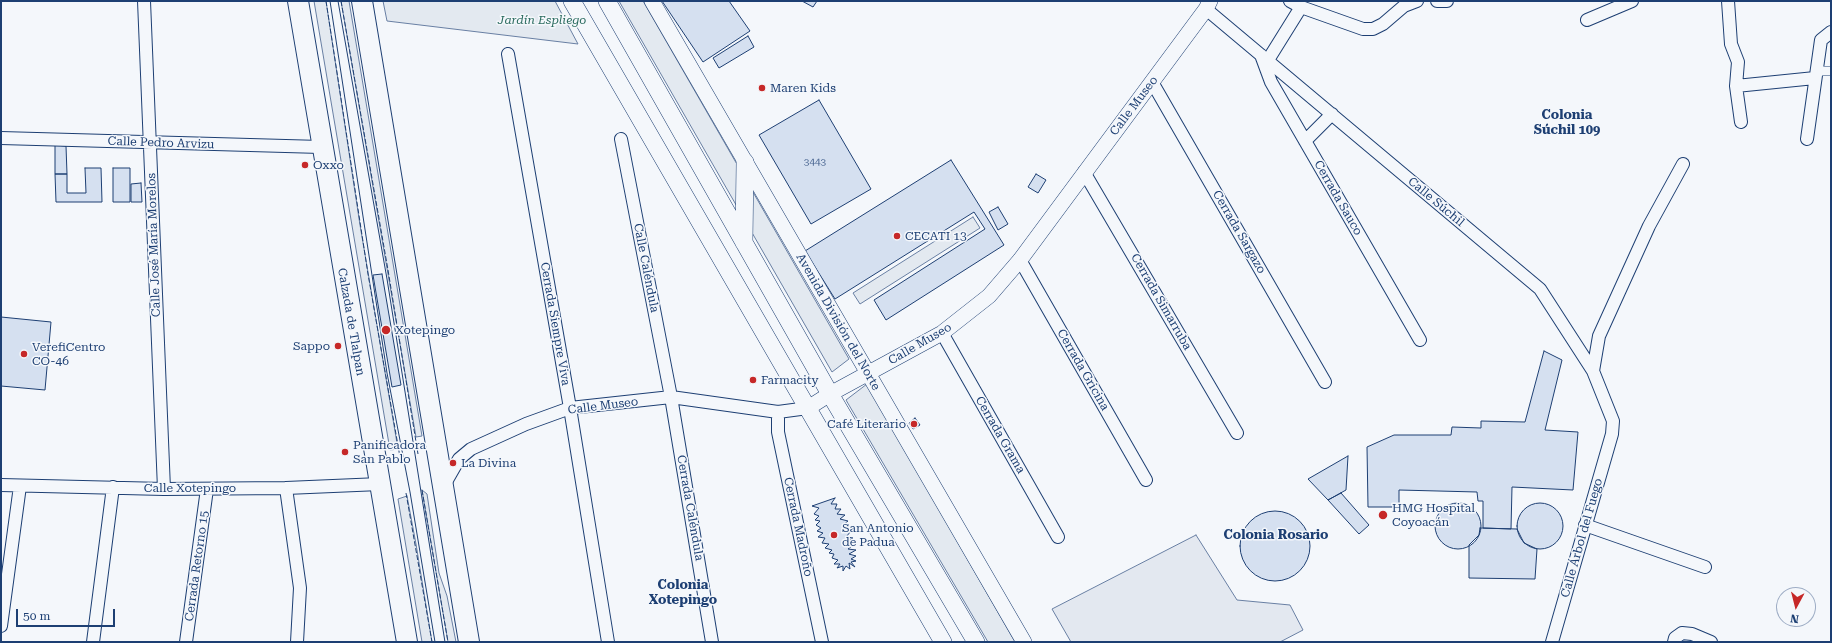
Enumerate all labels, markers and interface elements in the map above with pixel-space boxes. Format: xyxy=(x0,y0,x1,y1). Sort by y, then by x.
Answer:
park label: Jardín Espliego xyxy=(498,13,586,27)
street label: Calle Museo xyxy=(1107,73,1161,139)
place label: Maren Kids xyxy=(770,81,836,95)
marker: Maren Kids xyxy=(757,83,767,93)
district label: Colonia Súchil 109 xyxy=(1534,107,1600,138)
street label: Calle Pedro Arvizu xyxy=(107,134,215,152)
house number: 3443 xyxy=(804,156,826,168)
place label: Oxxo xyxy=(313,158,344,172)
street label: Cerrada Sauco xyxy=(1311,158,1365,238)
marker: Oxxo xyxy=(300,160,310,170)
street label: Calle José María Morelos xyxy=(144,173,164,317)
street label: Calle Súchil xyxy=(1405,174,1467,230)
street label: Cerrada Sargazo xyxy=(1209,188,1269,276)
street label: Calle Caléndula xyxy=(630,222,662,314)
place label: CECATI 13 xyxy=(905,229,967,243)
marker: CECATI 13 xyxy=(892,231,902,241)
street label: Avenida División del Norte xyxy=(793,251,883,393)
street label: Cerrada Simarruba xyxy=(1128,251,1194,353)
street label: Cerrada Siempre Viva xyxy=(537,261,573,387)
street label: Calzada de Tlalpan xyxy=(334,267,368,377)
street label: Calle Museo xyxy=(886,320,954,368)
place label: Xotepingo xyxy=(395,323,455,337)
marker: Xotepingo xyxy=(380,324,392,336)
street label: Cerrada Gricina xyxy=(1054,327,1112,413)
place label: Sappo xyxy=(293,339,330,353)
place label: VerefiCentro CO-46 xyxy=(32,340,105,368)
marker: Sappo xyxy=(333,341,343,351)
marker: VerefiCentro CO-46 xyxy=(19,349,29,359)
place label: Farmacity xyxy=(761,373,819,387)
marker: Farmacity xyxy=(748,375,758,385)
street label: Cerrada Grama xyxy=(972,394,1028,476)
street label: Calle Museo xyxy=(567,395,639,417)
place label: Café Literario xyxy=(827,417,906,431)
marker: Café Literario xyxy=(909,419,919,429)
place label: Panificadora San Pablo xyxy=(353,438,426,466)
marker: Panificadora San Pablo xyxy=(340,447,350,457)
street label: Cerrada Caléndula xyxy=(674,454,706,562)
place label: La Divina xyxy=(461,456,516,470)
marker: La Divina xyxy=(448,458,458,468)
street label: Cerrada Madroño xyxy=(780,476,816,578)
street label: Calle Árbol del Fuego xyxy=(1558,477,1606,599)
street label: Calle Xotepingo xyxy=(144,481,236,495)
place label: HMG Hospital Coyoacán xyxy=(1392,501,1475,529)
marker: HMG Hospital Coyoacán xyxy=(1377,509,1389,521)
street label: Cerrada Retorno 15 xyxy=(182,510,212,622)
place label: San Antonio de Padua xyxy=(842,521,914,549)
district label: Colonia Rosario xyxy=(1223,527,1329,543)
marker: San Antonio de Padua xyxy=(829,530,839,540)
district label: Colonia Xotepingo xyxy=(649,577,717,608)
north arrow xyxy=(1776,587,1816,627)
scale bar xyxy=(18,601,117,627)
text: 50 m xyxy=(23,609,50,623)
text: N xyxy=(1790,611,1800,625)

